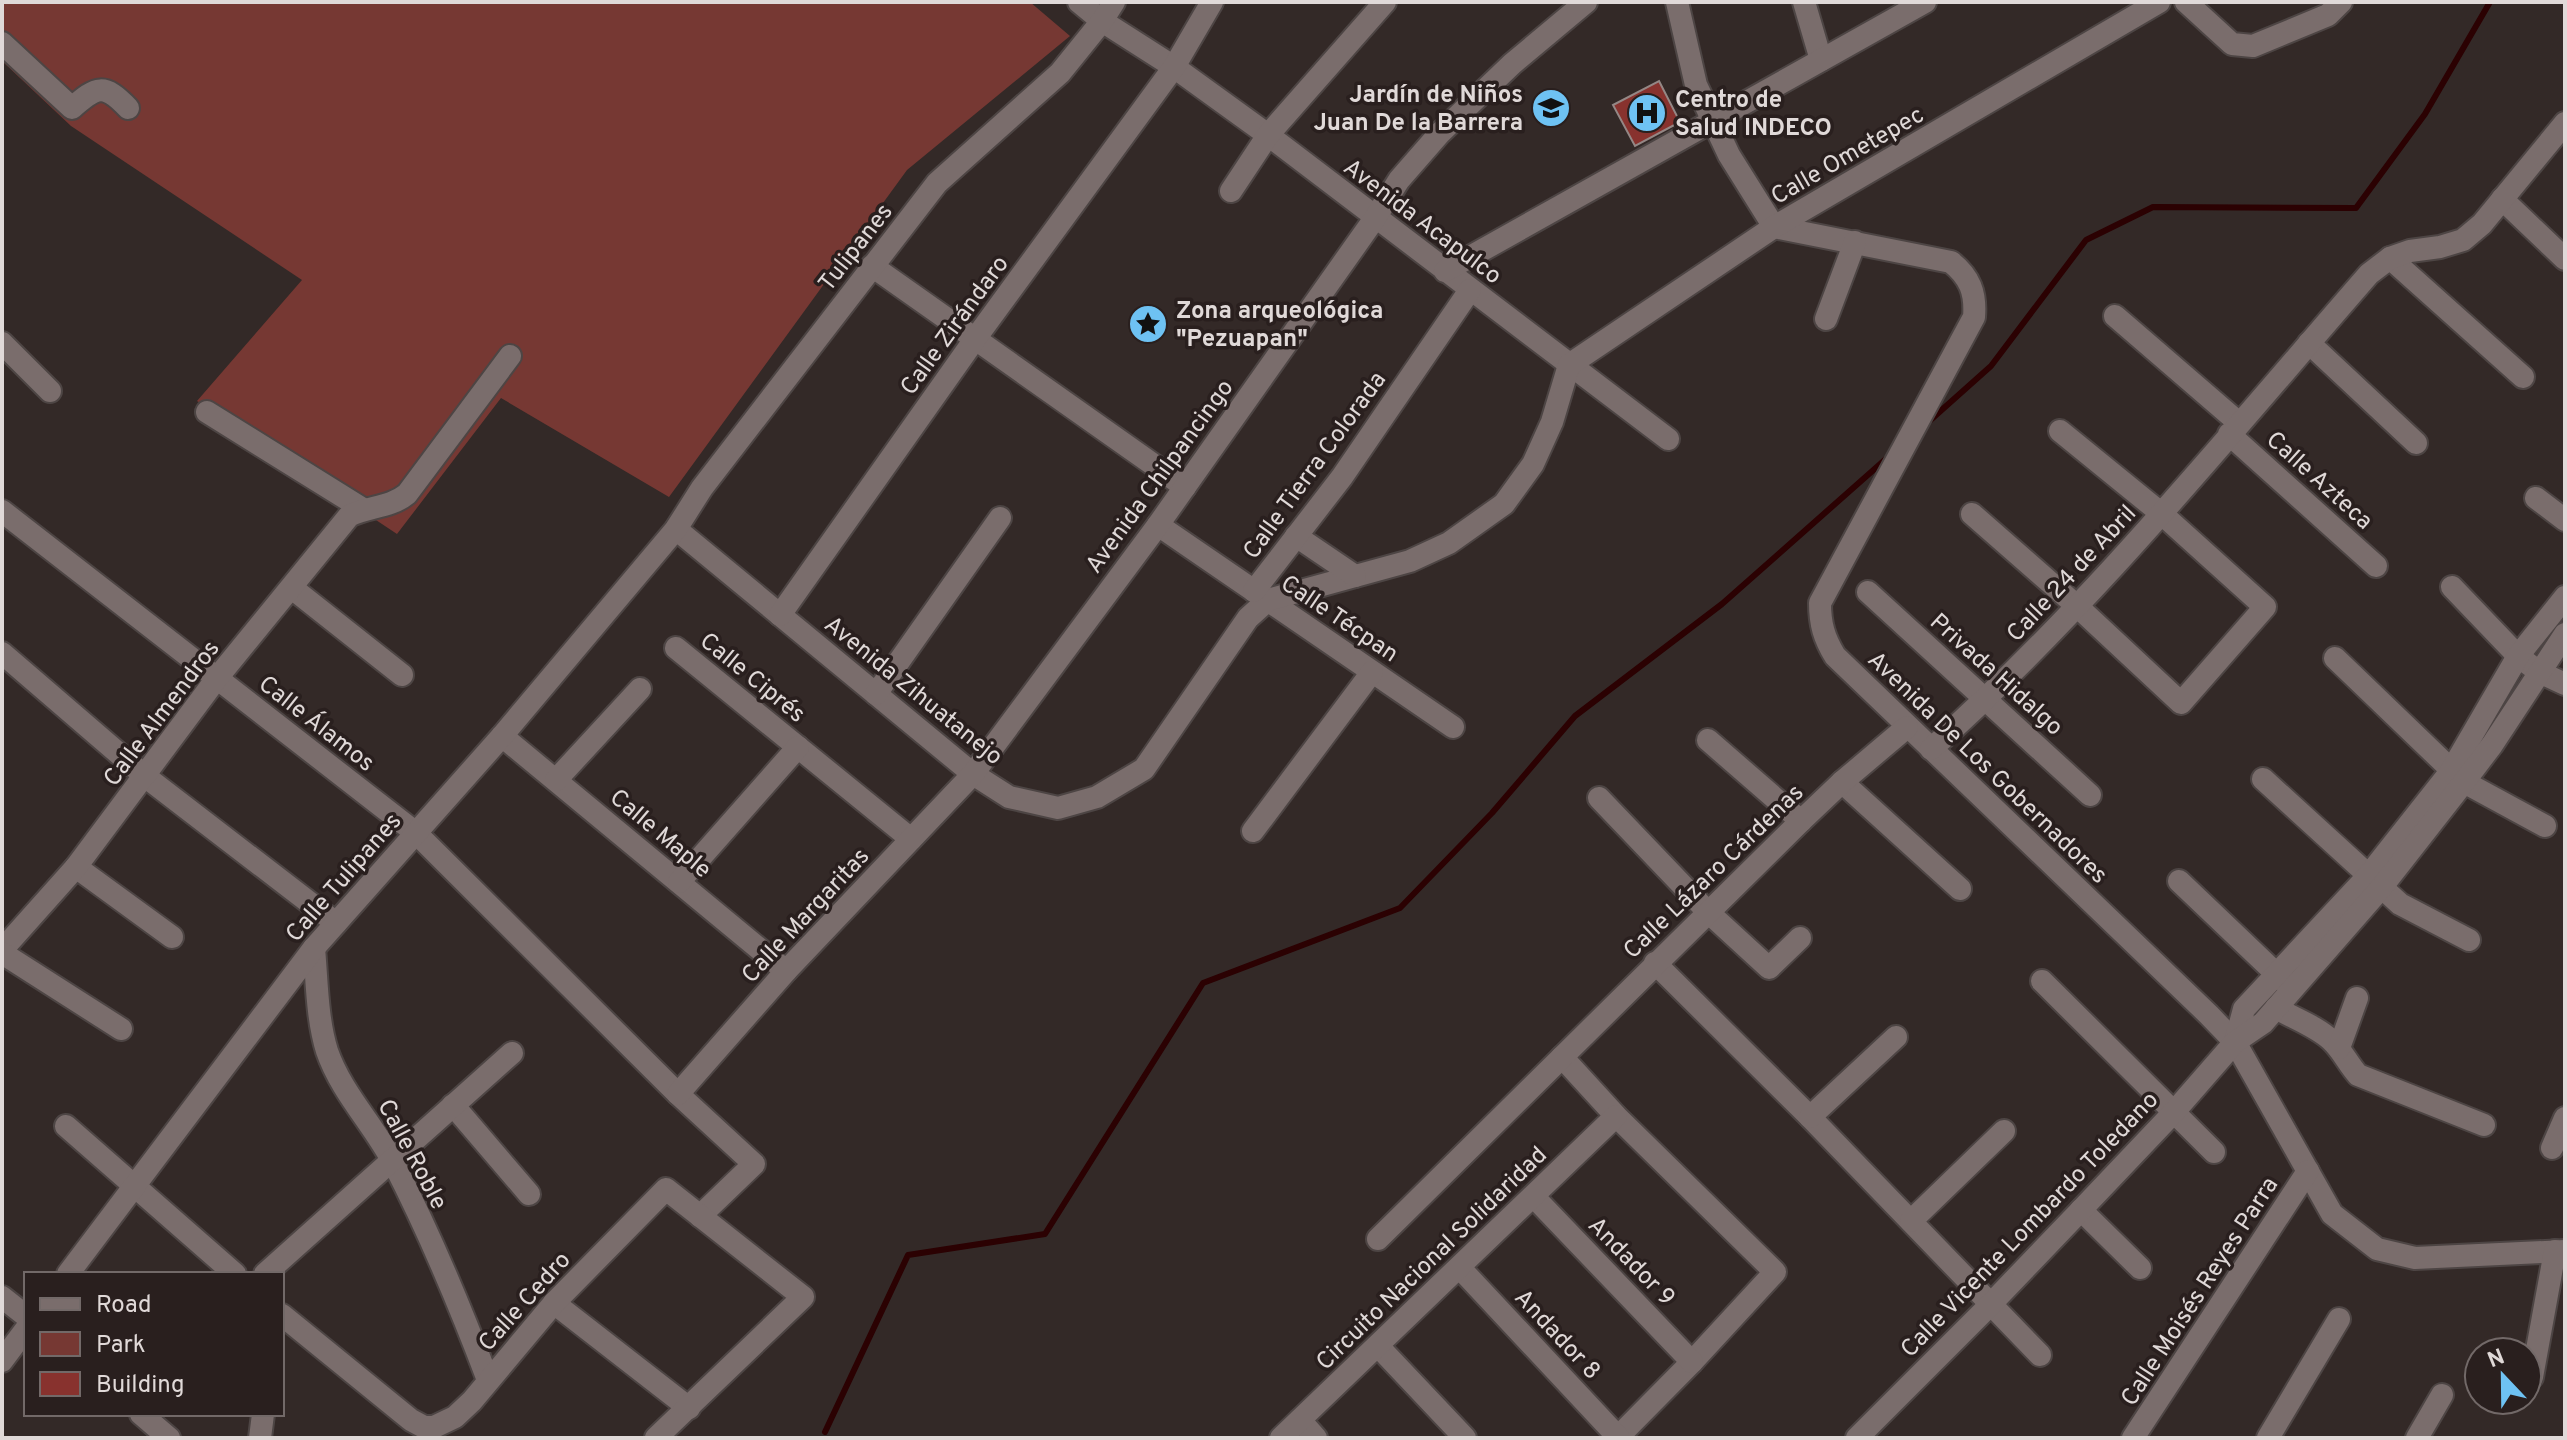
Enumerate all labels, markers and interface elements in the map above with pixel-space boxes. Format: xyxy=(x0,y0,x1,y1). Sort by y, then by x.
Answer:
place label: Jardín de Niños Juan De la Barrera xyxy=(1313,81,1523,139)
place label: Centro de Salud INDECO xyxy=(1675,86,1832,144)
school or university icon: Jardín de Niños Juan De la Barrera xyxy=(1530,87,1572,129)
hospital icon: Centro de Salud INDECO xyxy=(1626,92,1668,134)
street label: Calle Ometepec xyxy=(1766,101,1930,213)
street label: Avenida Acapulco xyxy=(1337,153,1507,292)
street label: Tulipanes xyxy=(813,198,900,298)
street label: Calle Zirándaro xyxy=(895,250,1016,402)
place label: Zona arqueológica "Pezuapan" xyxy=(1176,297,1383,355)
place icon: Zona arqueológica "Pezuapan" xyxy=(1127,303,1169,345)
street label: Calle Tierra Colorada xyxy=(1238,367,1394,566)
street label: Avenida Chilpancingo xyxy=(1080,374,1241,580)
street label: Calle Azteca xyxy=(2259,426,2378,537)
street label: Calle 24 de Abril xyxy=(2001,500,2144,649)
street label: Calle Técpan xyxy=(1274,569,1403,670)
street label: Privada Hidalgo xyxy=(1923,608,2069,743)
street label: Avenida Zihuatanejo xyxy=(817,610,1008,773)
street label: Calle Ciprés xyxy=(693,627,811,730)
street label: Calle Almendros xyxy=(98,635,227,793)
street label: Avenida De Los Gobernadores xyxy=(1860,646,2113,891)
street label: Calle Álamos xyxy=(252,668,381,779)
street label: Calle Lázaro Cárdenas xyxy=(1618,779,1811,966)
street label: Calle Maple xyxy=(603,783,717,886)
street label: Calle Tulipanes xyxy=(280,807,409,949)
street label: Calle Margaritas xyxy=(736,842,877,990)
street label: Calle Vicente Lombardo Toledano xyxy=(1895,1086,2166,1365)
street label: Calle Roble xyxy=(370,1095,453,1215)
street label: Circuito Nacional Solidaridad xyxy=(1311,1141,1554,1378)
street label: Calle Moisés Reyes Parra xyxy=(2115,1172,2286,1412)
street label: Andador 9 xyxy=(1581,1211,1681,1313)
street label: Calle Cedro xyxy=(473,1246,578,1358)
legend xyxy=(24,1272,284,1416)
street label: Andador 8 xyxy=(1507,1284,1606,1387)
text: Road xyxy=(96,1291,152,1321)
text: Park xyxy=(96,1331,146,1361)
north arrow xyxy=(2463,1336,2543,1416)
text: N xyxy=(2484,1344,2509,1375)
text: Building xyxy=(96,1371,185,1401)

